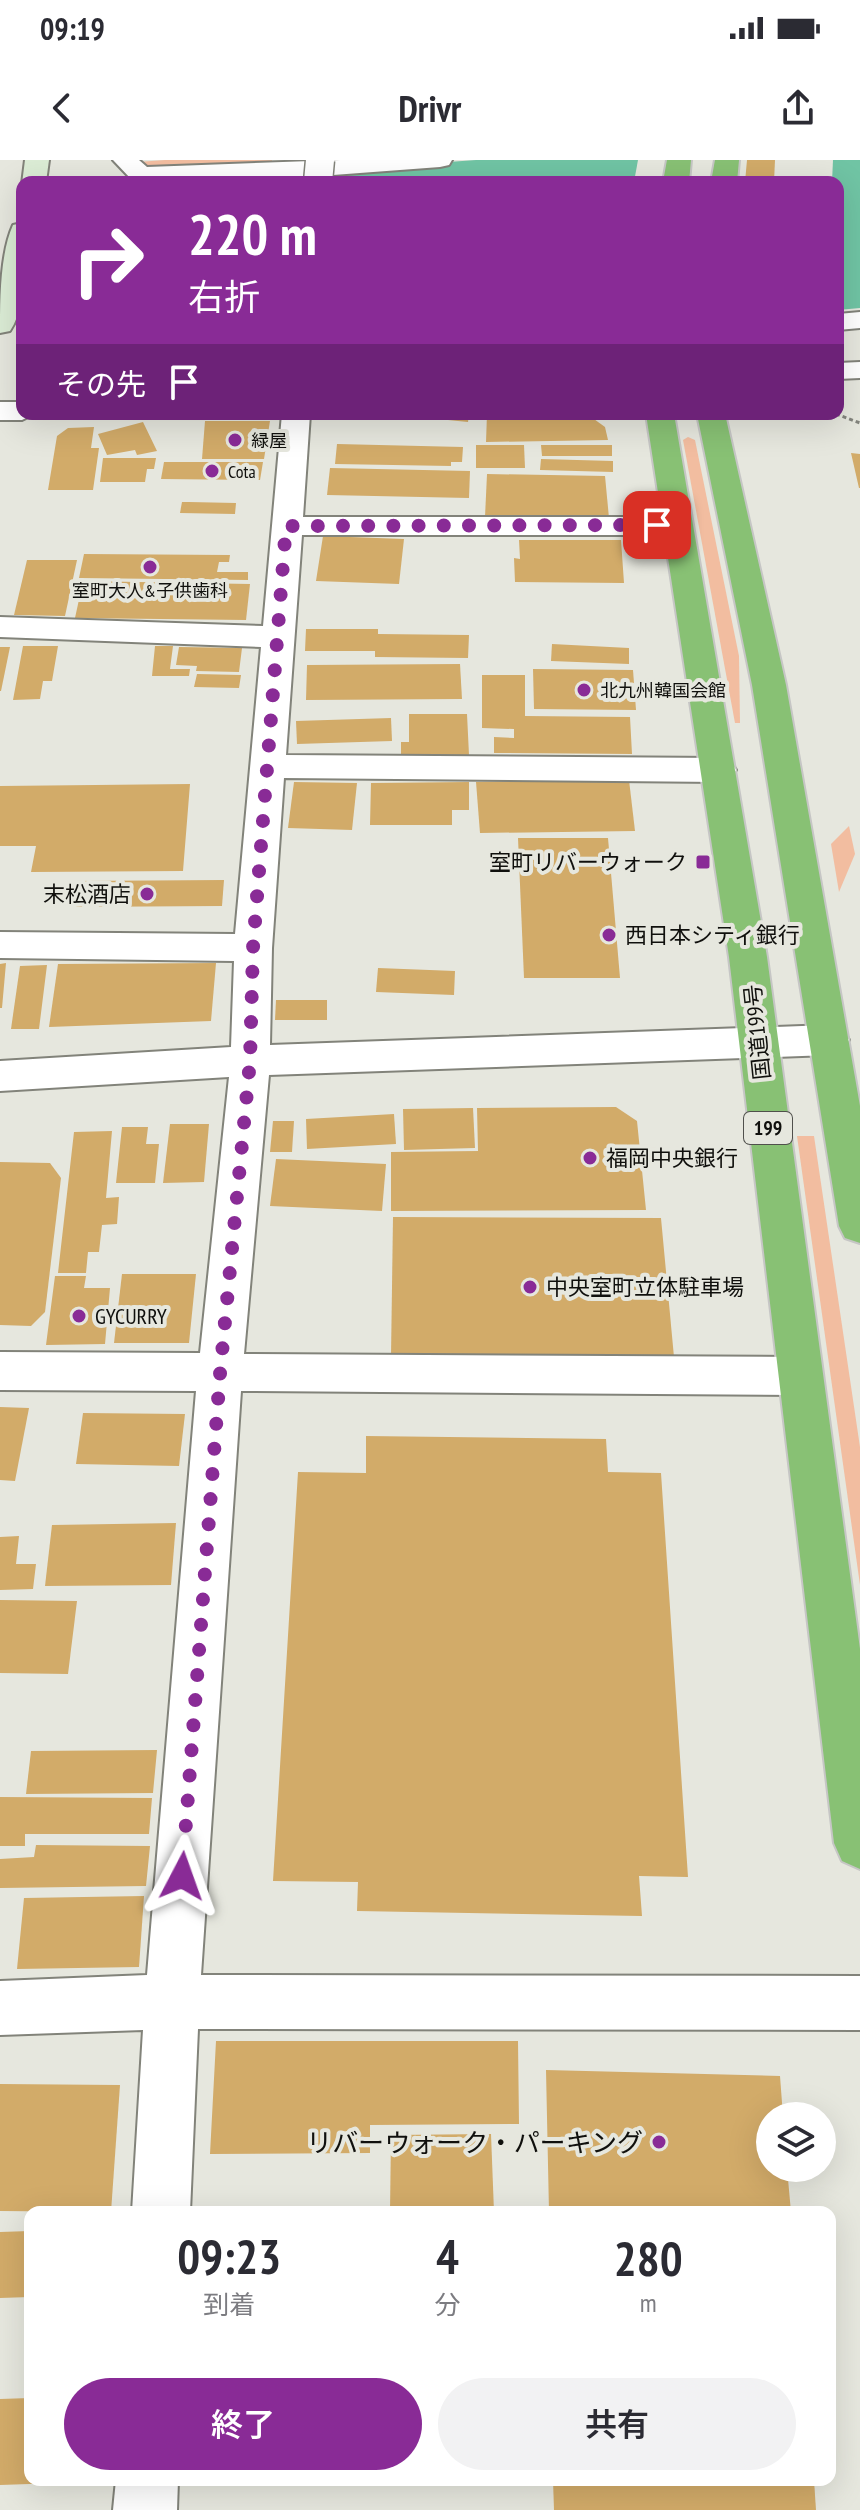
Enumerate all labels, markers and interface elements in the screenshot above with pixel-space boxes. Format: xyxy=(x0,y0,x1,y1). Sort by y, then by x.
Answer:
text: 09:19 xyxy=(40,9,105,48)
text: Drivr xyxy=(399,85,461,132)
icon: back xyxy=(40,86,84,130)
icon: share xyxy=(776,86,820,130)
text: 220 m xyxy=(188,198,317,270)
icon: right xyxy=(56,208,160,312)
text: 右折 xyxy=(188,273,260,320)
icon: arrive xyxy=(162,360,206,404)
text: その先 xyxy=(56,364,146,403)
place label: 緑屋 xyxy=(251,429,287,452)
marker: 緑屋 xyxy=(226,431,244,449)
place label: Cota xyxy=(228,460,256,483)
marker: Cota xyxy=(203,462,221,480)
pin xyxy=(623,491,691,559)
icon: arrive xyxy=(635,503,679,547)
marker: 室町大人&子供歯科 xyxy=(141,558,159,576)
place label: 室町大人&子供歯科 xyxy=(72,579,228,602)
place label: 北九州韓国会館 xyxy=(600,679,726,702)
marker: 北九州韓国会館 xyxy=(575,681,593,699)
place label: 室町リバーウォーク xyxy=(489,848,687,876)
marker: 室町リバーウォーク xyxy=(694,853,712,871)
place label: 末松酒店 xyxy=(43,880,131,908)
marker: 末松酒店 xyxy=(138,885,156,903)
place label: 西日本シティ銀行 xyxy=(625,921,800,949)
marker: 西日本シティ銀行 xyxy=(600,926,618,944)
street label: 国道199号 xyxy=(738,983,776,1081)
road number: 199 xyxy=(744,1112,792,1144)
place label: 福岡中央銀行 xyxy=(606,1144,738,1172)
marker: 福岡中央銀行 xyxy=(581,1149,599,1167)
place label: 中央室町立体駐車場 xyxy=(546,1273,744,1301)
marker: 中央室町立体駐車場 xyxy=(521,1278,539,1296)
place label: GYCURRY xyxy=(95,1302,167,1330)
marker: GYCURRY xyxy=(70,1307,88,1325)
position arrow xyxy=(140,1834,224,1918)
map controls xyxy=(756,2102,836,2182)
button: layers xyxy=(756,2102,836,2182)
place label: リバーウォーク・パーキング xyxy=(306,2126,643,2159)
marker: リバーウォーク・パーキング xyxy=(650,2133,668,2151)
text: 09:23 xyxy=(177,2225,281,2287)
text: 4 xyxy=(436,2225,459,2287)
text: 280 xyxy=(614,2227,683,2289)
text: m xyxy=(640,2286,657,2319)
text: 到着 xyxy=(203,2288,255,2321)
text: 分 xyxy=(434,2288,461,2321)
button: 終了 xyxy=(64,2378,422,2470)
button: 共有 xyxy=(438,2378,796,2470)

